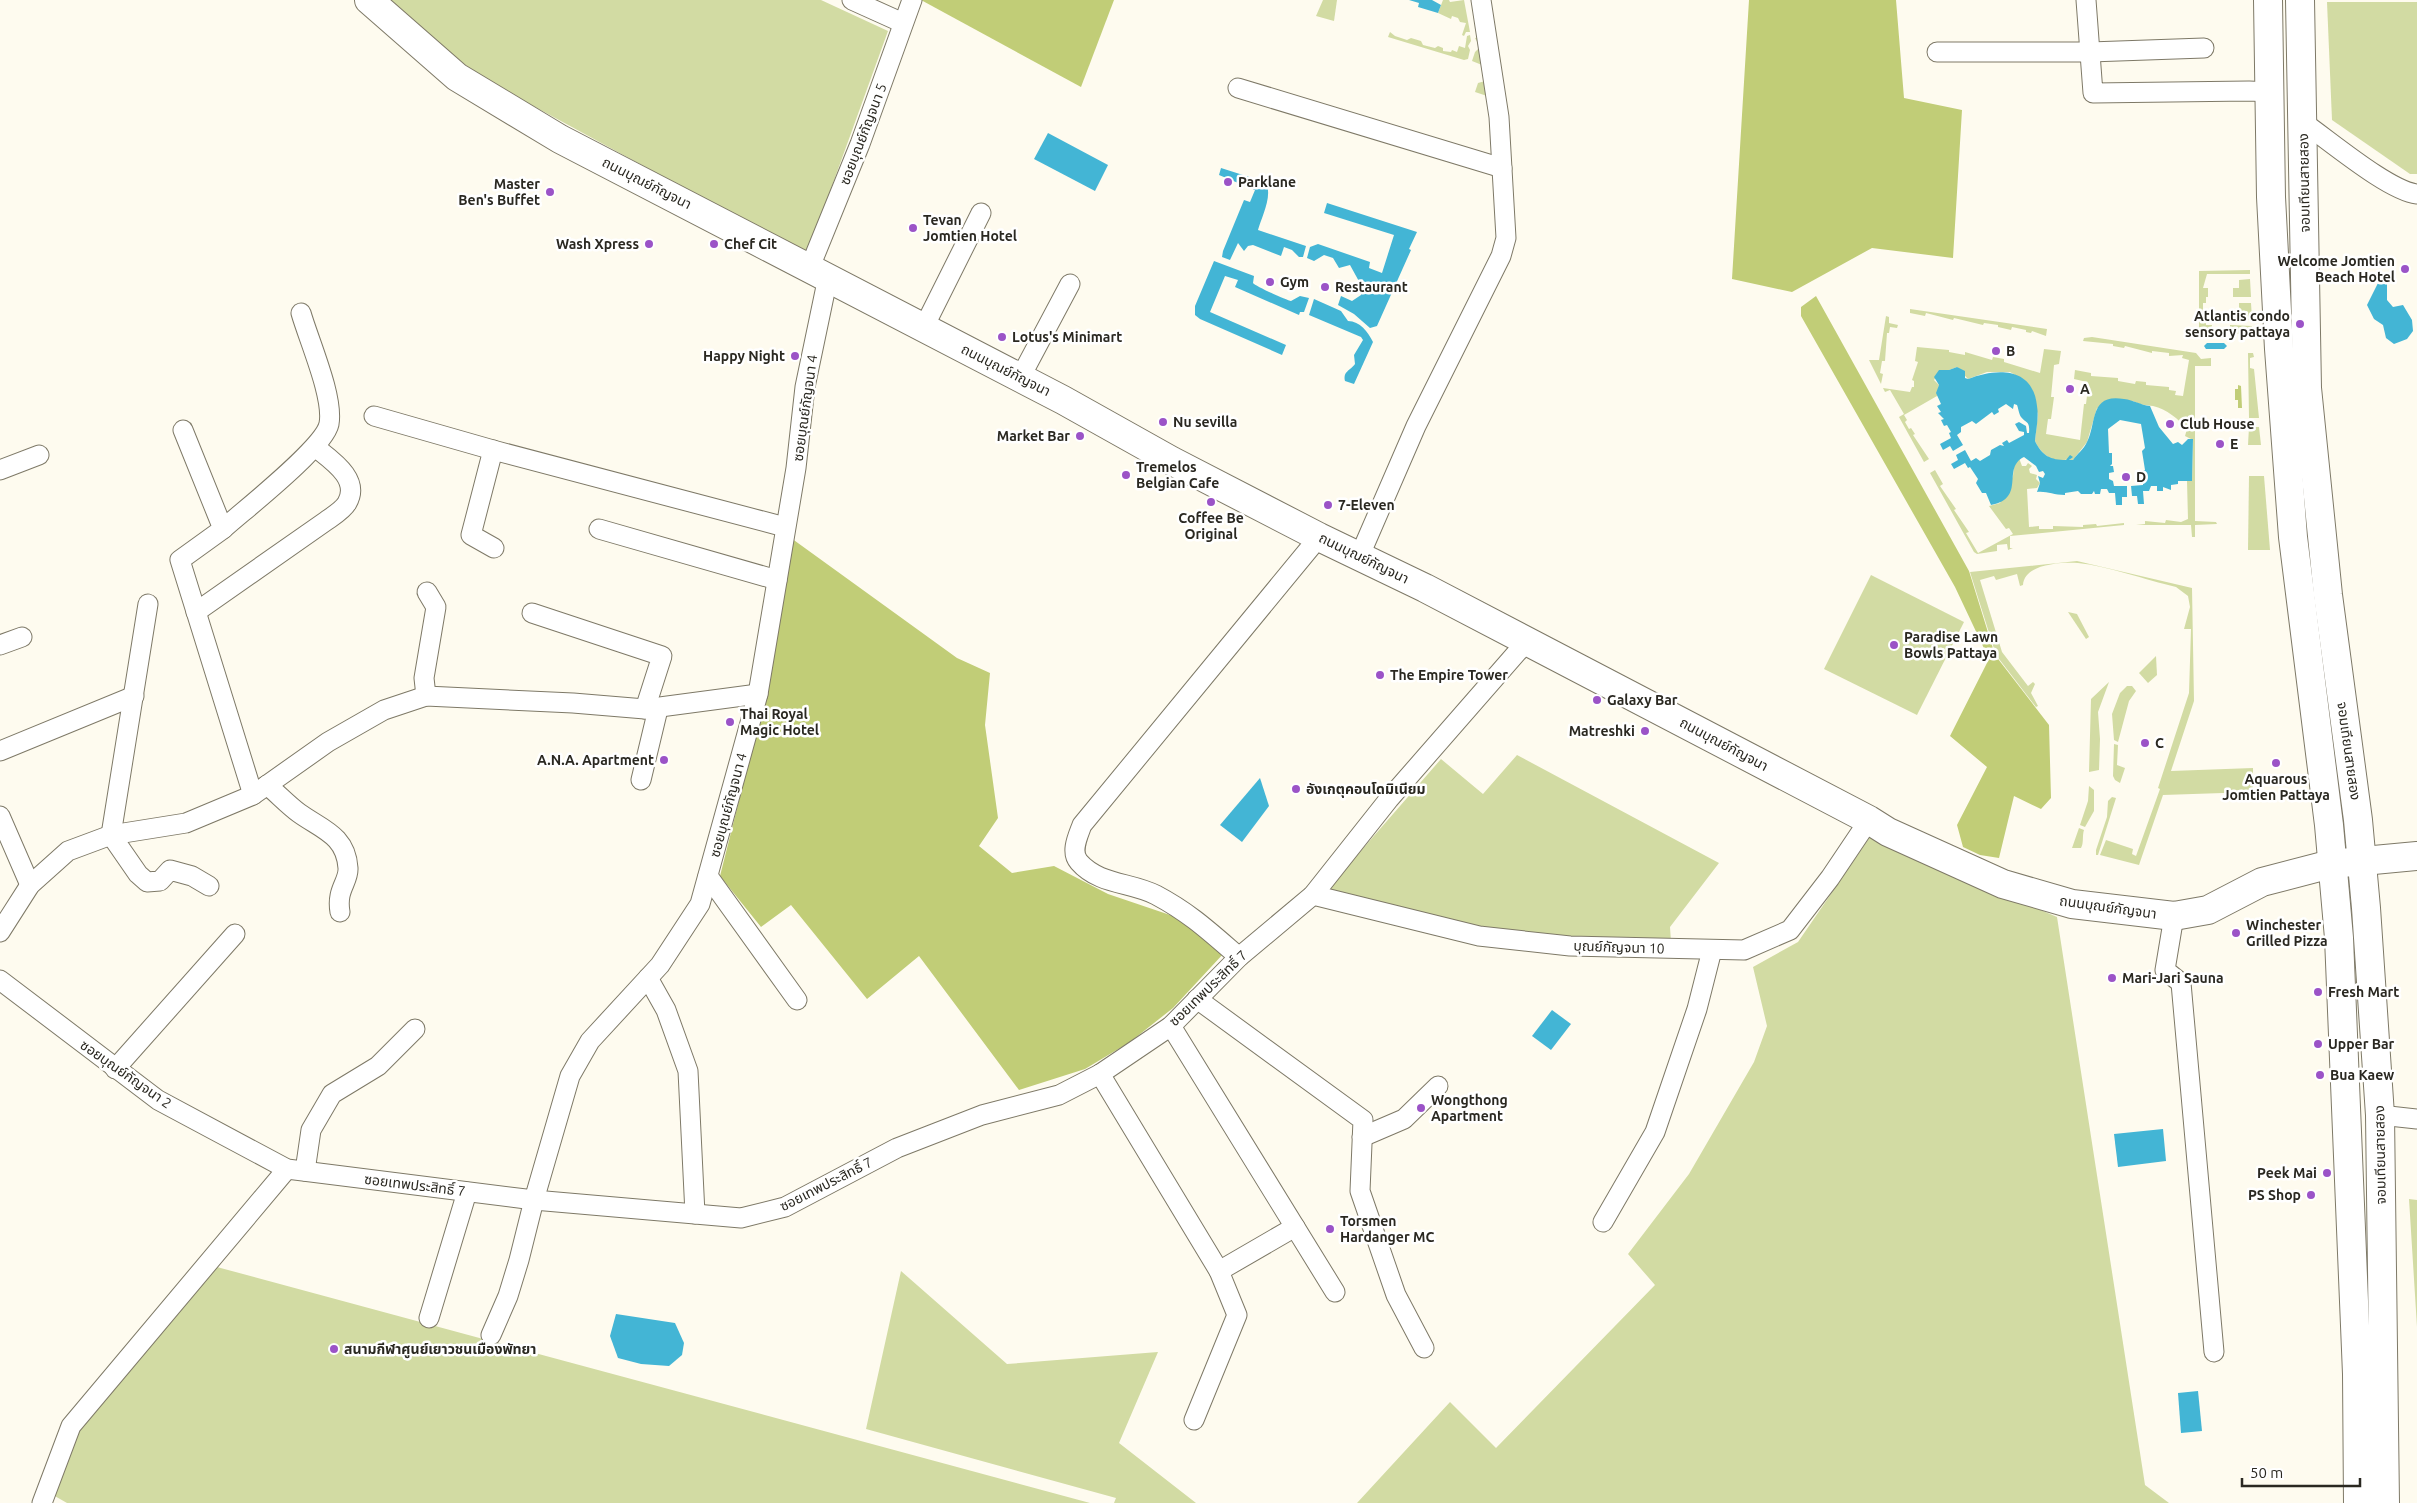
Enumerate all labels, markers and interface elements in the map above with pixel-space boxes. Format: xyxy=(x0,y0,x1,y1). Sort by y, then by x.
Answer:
street label: ซอยบุณย์กัญจนา 5 xyxy=(836,81,891,187)
street label: จอมเทียนสายสอง xyxy=(2295,133,2313,233)
street label: ถนนบุณย์กัญจนา xyxy=(599,154,694,213)
place label: Parklane xyxy=(1238,174,1296,190)
place label: Master Ben's Buffet xyxy=(458,176,540,208)
marker: Parklane xyxy=(1222,176,1234,188)
marker: Master Ben's Buffet xyxy=(544,186,556,198)
place label: Tevan Jomtien Hotel xyxy=(923,212,1017,244)
marker: Tevan Jomtien Hotel xyxy=(907,222,919,234)
place label: Wash Xpress xyxy=(556,236,639,252)
place label: Chef Cit xyxy=(724,236,777,252)
marker: Wash Xpress xyxy=(643,238,655,250)
marker: Chef Cit xyxy=(708,238,720,250)
place label: Welcome Jomtien Beach Hotel xyxy=(2277,253,2395,285)
marker: Welcome Jomtien Beach Hotel xyxy=(2399,263,2411,275)
place label: Gym xyxy=(1280,274,1309,290)
marker: Gym xyxy=(1264,276,1276,288)
place label: Restaurant xyxy=(1335,279,1408,295)
marker: Restaurant xyxy=(1319,281,1331,293)
place label: Atlantis condo sensory pattaya xyxy=(2185,308,2290,340)
marker: Atlantis condo sensory pattaya xyxy=(2294,318,2306,330)
place label: Lotus's Minimart xyxy=(1012,329,1122,345)
marker: Lotus's Minimart xyxy=(996,331,1008,343)
street label: ถนนบุณย์กัญจนา xyxy=(958,341,1053,400)
place label: B xyxy=(2006,343,2015,359)
marker: B xyxy=(1990,345,2002,357)
place label: Happy Night xyxy=(703,348,785,364)
marker: Happy Night xyxy=(789,350,801,362)
street label: ซอยบุณย์กัญจนา 4 xyxy=(790,354,821,463)
place label: A xyxy=(2080,381,2090,397)
marker: A xyxy=(2064,383,2076,395)
place label: Nu sevilla xyxy=(1173,414,1237,430)
marker: Nu sevilla xyxy=(1157,416,1169,428)
place label: Club House xyxy=(2180,416,2255,432)
marker: Club House xyxy=(2164,418,2176,430)
place label: Market Bar xyxy=(997,428,1070,444)
marker: Market Bar xyxy=(1074,430,1086,442)
place label: E xyxy=(2230,436,2238,452)
marker: E xyxy=(2214,438,2226,450)
place label: Tremelos Belgian Cafe xyxy=(1136,459,1219,491)
marker: Tremelos Belgian Cafe xyxy=(1120,469,1132,481)
place label: D xyxy=(2136,469,2146,485)
marker: D xyxy=(2120,471,2132,483)
marker: Coffee Be Original xyxy=(1205,496,1217,508)
place label: 7-Eleven xyxy=(1338,497,1395,513)
marker: 7-Eleven xyxy=(1322,499,1334,511)
place label: Coffee Be Original xyxy=(1178,510,1244,542)
street label: ถนนบุณย์กัญจนา xyxy=(1316,529,1412,588)
place label: Paradise Lawn Bowls Pattaya xyxy=(1904,629,1998,661)
marker: Paradise Lawn Bowls Pattaya xyxy=(1888,639,1900,651)
place label: The Empire Tower xyxy=(1390,667,1508,683)
marker: The Empire Tower xyxy=(1374,669,1386,681)
place label: Galaxy Bar xyxy=(1607,692,1678,708)
marker: Galaxy Bar xyxy=(1591,694,1603,706)
street label: จอมเทียนสายสอง xyxy=(2334,701,2364,801)
place label: Thai Royal Magic Hotel xyxy=(740,706,819,738)
street label: ถนนบุณย์กัญจนา xyxy=(1677,714,1771,775)
marker: Thai Royal Magic Hotel xyxy=(724,716,736,728)
place label: Matreshki xyxy=(1569,723,1635,739)
marker: Matreshki xyxy=(1639,725,1651,737)
place label: C xyxy=(2155,735,2164,751)
marker: C xyxy=(2139,737,2151,749)
street label: ซอยบุณย์กัญจนา 4 xyxy=(706,751,751,859)
place label: A.N.A. Apartment xyxy=(537,752,654,768)
marker: A.N.A. Apartment xyxy=(658,754,670,766)
marker: Aquarous Jomtien Pattaya xyxy=(2270,757,2282,769)
place label: Aquarous Jomtien Pattaya xyxy=(2222,771,2330,803)
place label: อังเกตุคอนโดมิเนียม xyxy=(1306,781,1426,798)
marker: อังเกตุคอนโดมิเนียม xyxy=(1290,783,1302,795)
street label: ถนนบุณย์กัญจนา xyxy=(2058,892,2158,923)
place label: Winchester Grilled Pizza xyxy=(2246,917,2328,949)
marker: Winchester Grilled Pizza xyxy=(2230,927,2242,939)
street label: บุณย์กัญจนา 10 xyxy=(1573,937,1665,958)
street label: ซอยเทพประสิทธิ์ 7 xyxy=(1166,947,1250,1029)
place label: Mari-Jari Sauna xyxy=(2122,970,2224,986)
marker: Mari-Jari Sauna xyxy=(2106,972,2118,984)
place label: Fresh Mart xyxy=(2328,984,2399,1000)
marker: Fresh Mart xyxy=(2312,986,2324,998)
place label: Upper Bar xyxy=(2328,1036,2395,1052)
street label: ซอยบุณย์กัญจนา 2 xyxy=(77,1037,175,1112)
marker: Upper Bar xyxy=(2312,1038,2324,1050)
place label: Bua Kaew xyxy=(2330,1067,2394,1083)
marker: Bua Kaew xyxy=(2314,1069,2326,1081)
place label: Wongthong Apartment xyxy=(1431,1092,1508,1124)
marker: Wongthong Apartment xyxy=(1415,1102,1427,1114)
street label: จอมเทียนสายสอง xyxy=(2371,1105,2389,1205)
street label: ซอยเทพประสิทธิ์ 7 xyxy=(777,1154,875,1214)
place label: Peek Mai xyxy=(2257,1165,2317,1181)
marker: Peek Mai xyxy=(2321,1167,2333,1179)
street label: ซอยเทพประสิทธิ์ 7 xyxy=(363,1171,467,1199)
place label: PS Shop xyxy=(2248,1187,2301,1203)
marker: PS Shop xyxy=(2305,1189,2317,1201)
place label: Torsmen Hardanger MC xyxy=(1340,1213,1434,1245)
marker: Torsmen Hardanger MC xyxy=(1324,1223,1336,1235)
place label: สนามกีฬาศูนย์เยาวชนเมืองพัทยา xyxy=(344,1341,536,1359)
marker: สนามกีฬาศูนย์เยาวชนเมืองพัทยา xyxy=(328,1343,340,1355)
scale bar xyxy=(2242,1456,2360,1488)
text: 50 m xyxy=(2250,1464,2283,1481)

